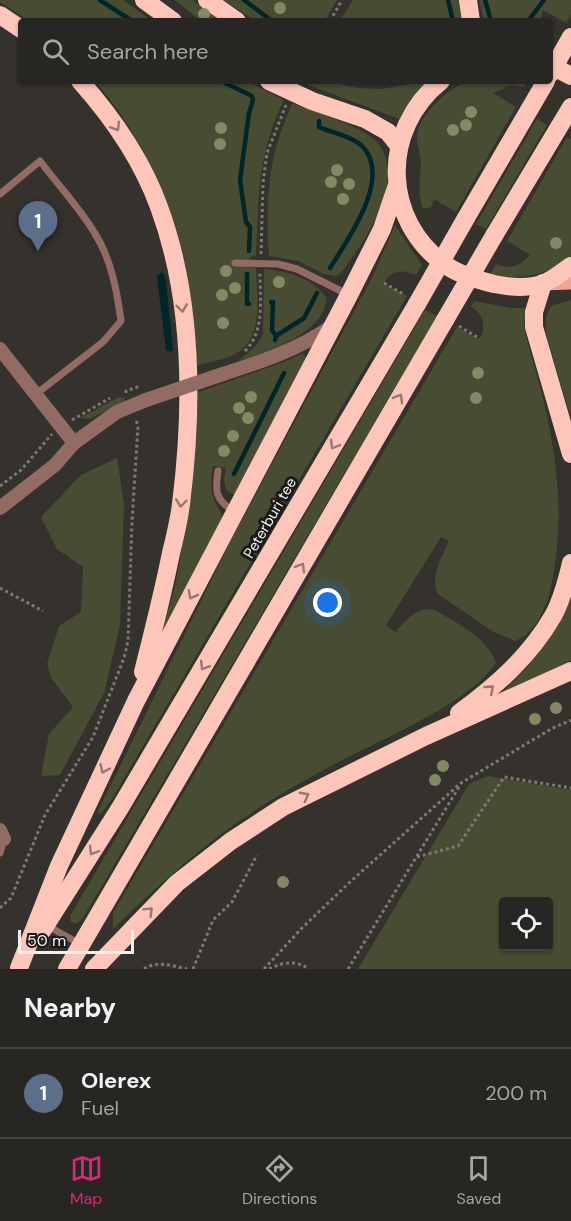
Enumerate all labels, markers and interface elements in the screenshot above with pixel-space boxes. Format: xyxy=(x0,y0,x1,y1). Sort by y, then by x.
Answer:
search box xyxy=(18,18,553,84)
icon: search xyxy=(39,35,72,68)
text: Search here xyxy=(87,37,208,66)
one-way arrow xyxy=(109,121,121,131)
pin: 1 xyxy=(18,202,57,251)
one-way arrow xyxy=(176,304,188,313)
one-way arrow xyxy=(392,394,404,404)
one-way arrow xyxy=(330,439,341,449)
street label: Peterburi tee xyxy=(239,474,301,562)
one-way arrow xyxy=(175,498,188,507)
one-way arrow xyxy=(294,562,305,573)
one-way arrow xyxy=(188,588,199,599)
your location xyxy=(313,588,342,617)
one-way arrow xyxy=(200,660,211,670)
one-way arrow xyxy=(483,685,494,696)
one-way arrow xyxy=(100,762,112,773)
one-way arrow xyxy=(299,792,309,803)
one-way arrow xyxy=(88,845,100,855)
map controls xyxy=(499,897,553,951)
button: locate xyxy=(499,897,553,951)
one-way arrow xyxy=(142,908,153,918)
scale bar xyxy=(18,927,134,954)
text: 50 m xyxy=(27,930,66,951)
text: Nearby xyxy=(24,991,116,1025)
text: Olerex xyxy=(81,1066,151,1095)
text: 1 xyxy=(40,1080,47,1106)
text: 200 m xyxy=(485,1080,547,1106)
text: Fuel xyxy=(81,1095,119,1121)
tab: Map xyxy=(70,1152,103,1209)
tab: Directions xyxy=(242,1152,317,1209)
tab: Saved xyxy=(457,1152,501,1209)

